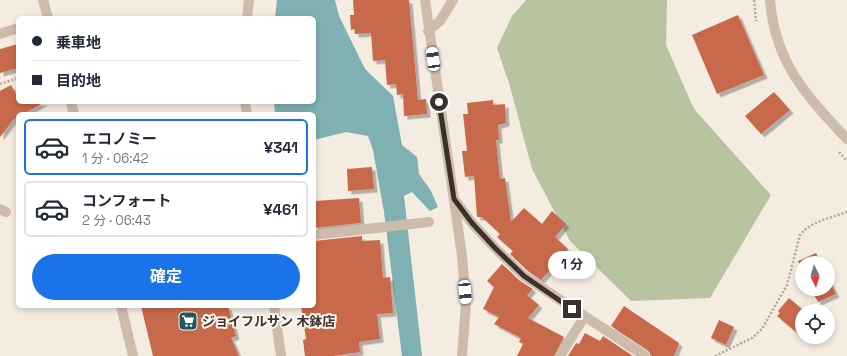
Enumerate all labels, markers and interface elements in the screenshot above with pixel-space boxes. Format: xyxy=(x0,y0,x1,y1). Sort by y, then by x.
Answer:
text: 乗車地 xyxy=(56,33,101,52)
car xyxy=(425,46,441,72)
text: 目的地 xyxy=(56,71,101,90)
route start xyxy=(430,93,448,111)
icon: car xyxy=(34,129,70,165)
text: エコノミー xyxy=(82,129,157,148)
text: ¥341 xyxy=(264,138,298,157)
text: 1 分 · 06:42 xyxy=(82,150,148,167)
icon: car xyxy=(34,191,70,227)
text: コンフォート xyxy=(82,191,172,210)
text: ¥461 xyxy=(263,200,298,219)
text: 2 分 · 06:43 xyxy=(82,212,151,229)
callout: 1 分 xyxy=(548,251,596,279)
button: 確定 xyxy=(32,254,300,300)
text: 1 分 xyxy=(561,256,583,273)
north arrow xyxy=(795,256,835,296)
map controls xyxy=(795,256,835,344)
car xyxy=(458,280,472,304)
route end xyxy=(563,300,581,318)
button: locate xyxy=(795,304,835,344)
supermarket icon: ジョイフルサン 木鉢店 xyxy=(177,310,199,332)
place label: ジョイフルサン 木鉢店 xyxy=(202,313,335,330)

